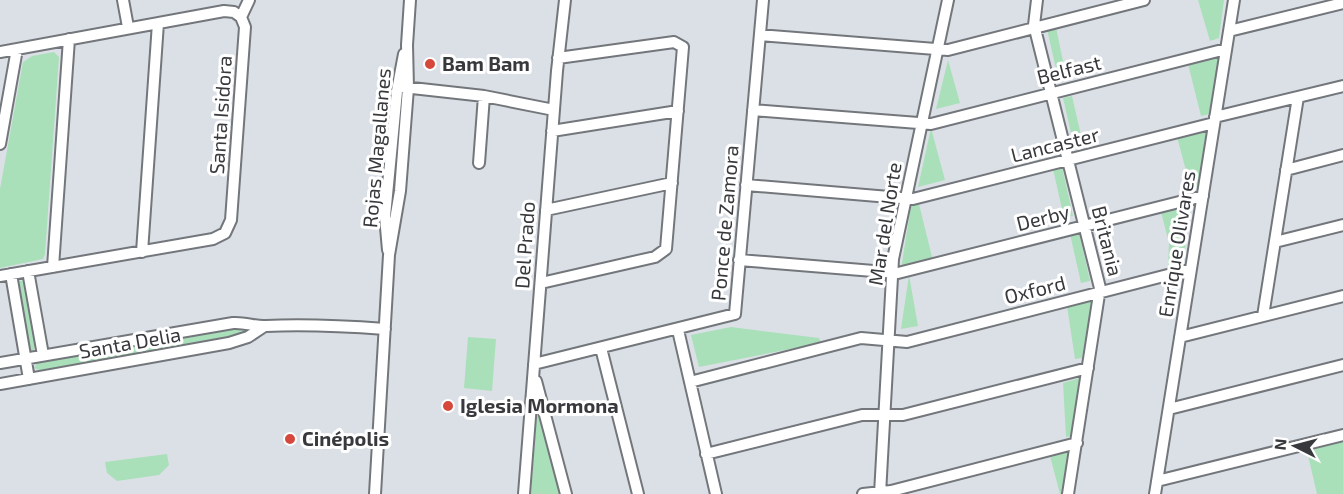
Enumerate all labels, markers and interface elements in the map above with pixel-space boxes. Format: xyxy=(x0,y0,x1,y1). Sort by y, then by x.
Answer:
street label: Belfast xyxy=(1034,49,1104,89)
place label: Bam Bam xyxy=(442,51,530,75)
street label: Santa Isidora xyxy=(204,55,236,175)
marker: Bam Bam xyxy=(423,57,437,71)
street label: Rojas Magallanes xyxy=(357,67,395,229)
street label: Lancaster xyxy=(1008,121,1101,167)
street label: Ponce de Zamora xyxy=(705,144,743,302)
street label: Mar del Norte xyxy=(862,160,906,287)
street label: Enrique Olivares xyxy=(1153,169,1199,319)
street label: Derby xyxy=(1014,199,1072,235)
street label: Del Prado xyxy=(509,200,539,289)
street label: Britania xyxy=(1088,203,1128,278)
street label: Oxford xyxy=(1002,270,1068,308)
street label: Santa Delia xyxy=(77,321,183,363)
place label: Iglesia Mormona xyxy=(460,393,619,417)
marker: Iglesia Mormona xyxy=(441,399,455,413)
north arrow xyxy=(1265,416,1325,476)
place label: Cinépolis xyxy=(302,426,389,450)
marker: Cinépolis xyxy=(283,432,297,446)
text: N xyxy=(1270,438,1290,451)

